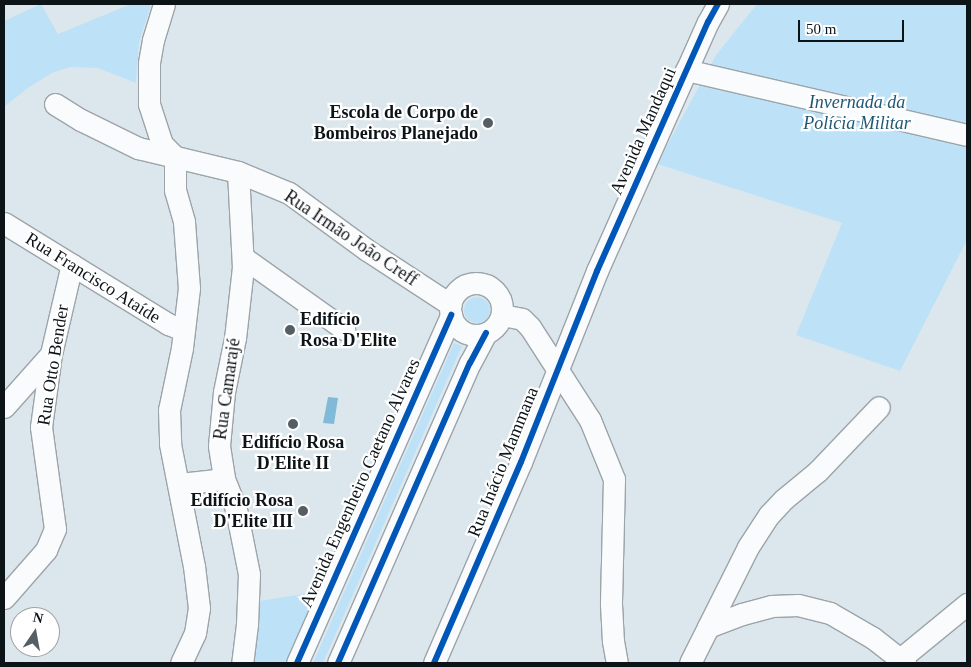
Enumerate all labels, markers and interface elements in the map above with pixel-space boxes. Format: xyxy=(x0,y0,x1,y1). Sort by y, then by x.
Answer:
scale bar xyxy=(801,10,907,42)
text: 50 m xyxy=(806,21,836,37)
street label: Avenida Mandaqui xyxy=(605,64,681,198)
park label: Invernada da Polícia Militar xyxy=(803,92,911,134)
place label: Escola de Corpo de Bombeiros Planejado xyxy=(314,102,478,144)
marker: Escola de Corpo de Bombeiros Planejado xyxy=(482,117,494,129)
street label: Rua Irmão João Creff xyxy=(280,185,422,291)
street label: Rua Francisco Ataíde xyxy=(21,228,165,328)
street label: Rua Otto Bender xyxy=(33,303,73,427)
place label: Edifício Rosa D'Elite xyxy=(300,309,396,352)
marker: Edifício Rosa D'Elite xyxy=(284,324,296,336)
street label: Rua Camarajé xyxy=(209,337,245,441)
street label: Avenida Engenheiro Caetano Alvares xyxy=(295,355,425,611)
street label: Rua Inácio Mammana xyxy=(463,384,543,540)
marker: Edifício Rosa D'Elite II xyxy=(287,418,299,430)
place label: Edifício Rosa D'Elite II xyxy=(242,432,344,474)
place label: Edifício Rosa D'Elite III xyxy=(190,490,293,532)
marker: Edifício Rosa D'Elite III xyxy=(297,505,309,517)
north arrow xyxy=(10,607,60,657)
text: N xyxy=(32,609,45,626)

